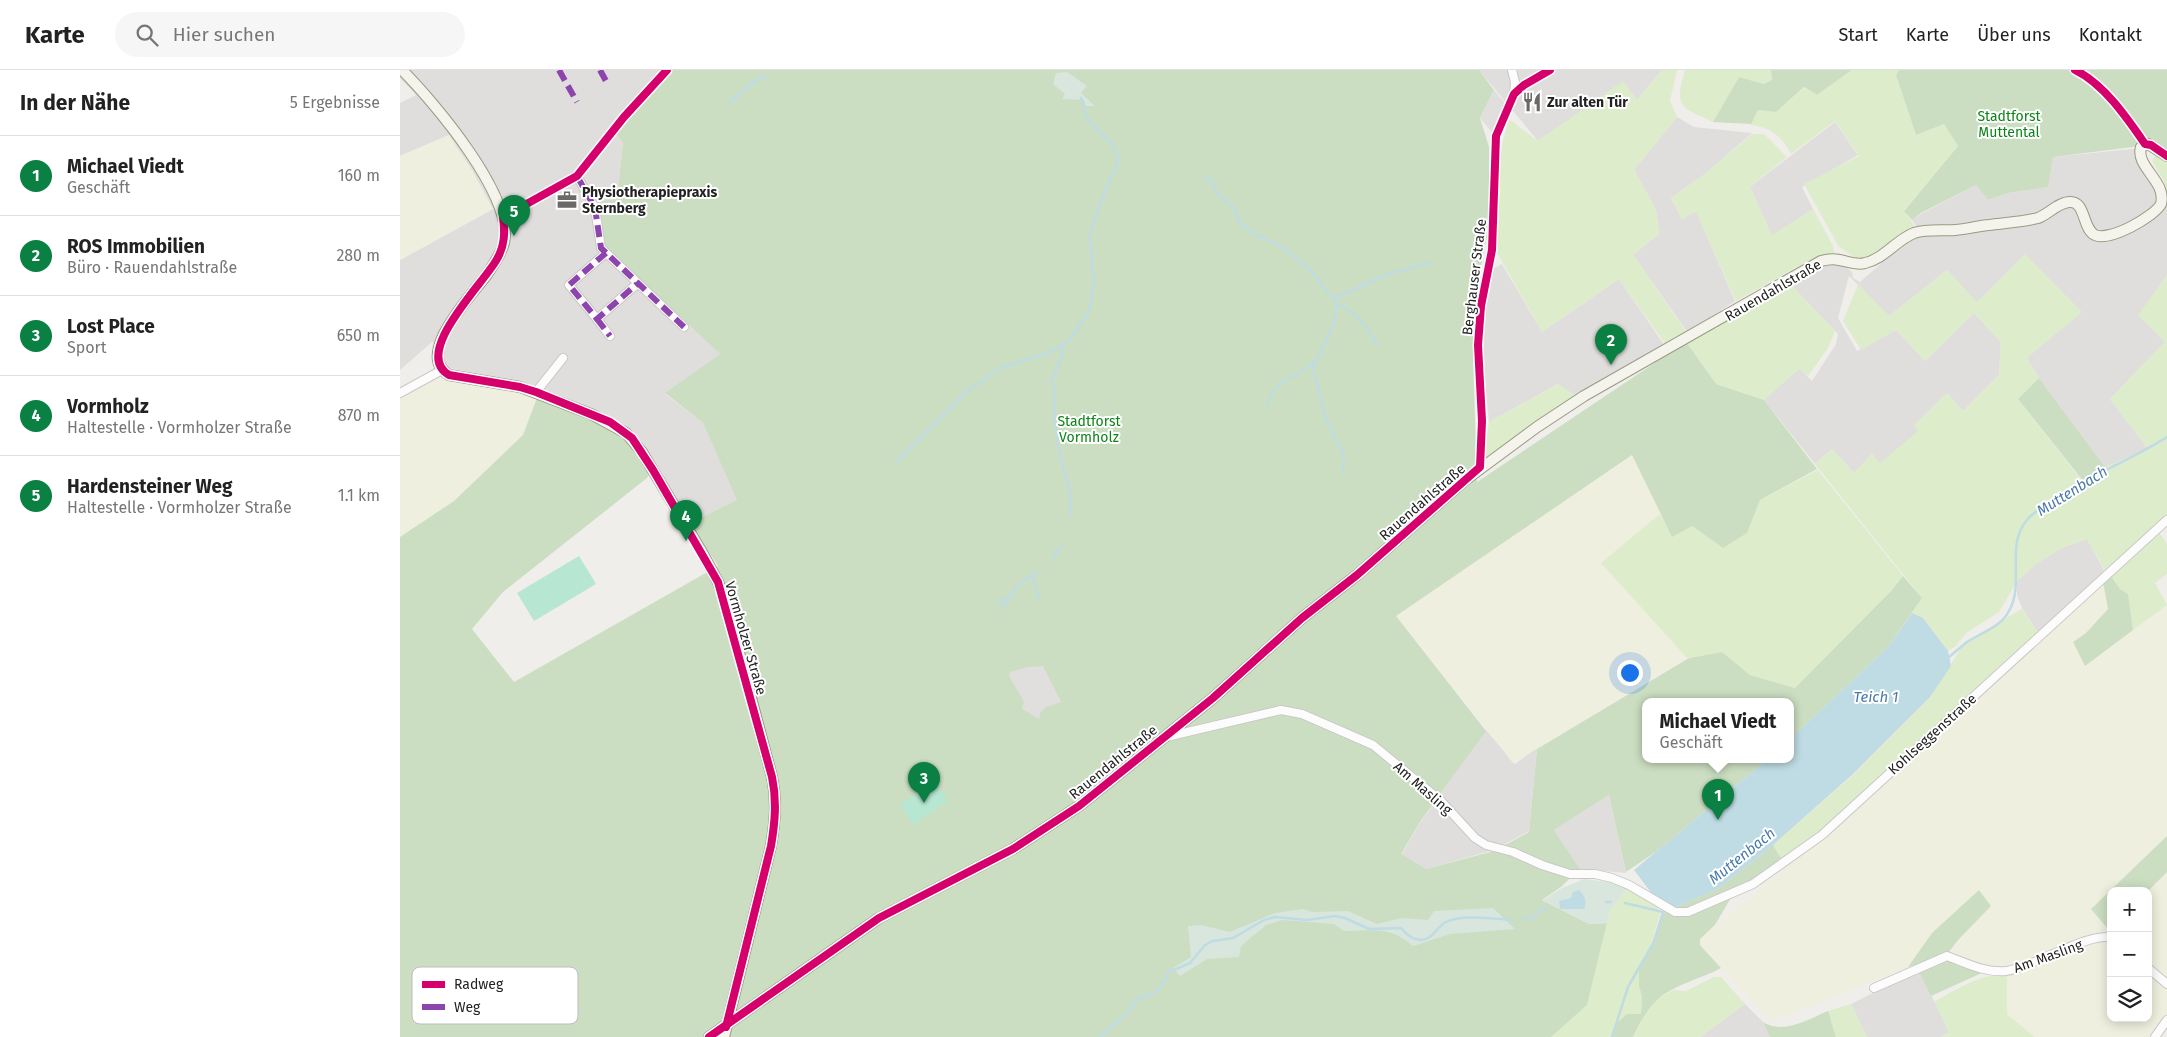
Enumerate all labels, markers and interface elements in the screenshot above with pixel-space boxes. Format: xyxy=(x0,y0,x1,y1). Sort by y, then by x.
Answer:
search box xyxy=(115,12,465,57)
text: Karte xyxy=(25,21,85,49)
icon: search xyxy=(133,21,161,49)
text: Hier suchen xyxy=(173,23,275,46)
text: Start xyxy=(1838,24,1878,46)
text: Karte xyxy=(1906,24,1949,46)
text: Über uns xyxy=(1977,24,2051,46)
text: Kontakt xyxy=(2079,24,2142,46)
text: In der Nähe xyxy=(20,90,130,116)
restaurant icon: Zur alten Tür xyxy=(1521,91,1543,113)
text: 5 Ergebnisse xyxy=(290,93,380,112)
place label: Zur alten Tür xyxy=(1547,94,1628,111)
park label: Stadtforst Muttental xyxy=(1977,108,2042,141)
text: Michael Viedt xyxy=(67,155,184,178)
text: 1 xyxy=(32,166,40,185)
text: 160 m xyxy=(338,166,380,185)
text: Geschäft xyxy=(67,178,130,197)
place label: Physiotherapiepraxis Sternberg xyxy=(582,184,717,217)
office icon: Physiotherapiepraxis Sternberg xyxy=(556,189,578,211)
pin: 5 xyxy=(498,195,530,236)
street label: Berghauser Straße xyxy=(1459,218,1490,336)
text: ROS Immobilien xyxy=(67,235,205,258)
text: 2 xyxy=(32,246,40,265)
text: 280 m xyxy=(336,246,380,265)
street label: Rauendahlstraße xyxy=(1722,256,1824,325)
text: Büro · Rauendahlstraße xyxy=(67,258,237,277)
text: Lost Place xyxy=(67,315,155,338)
pin: 2 xyxy=(1595,324,1627,365)
text: 3 xyxy=(32,326,40,345)
text: 650 m xyxy=(337,326,380,345)
text: Sport xyxy=(67,338,107,357)
text: Vormholz xyxy=(67,395,149,418)
text: 4 xyxy=(31,406,41,425)
text: 870 m xyxy=(338,406,380,425)
park label: Stadtforst Vormholz xyxy=(1057,413,1122,446)
text: Haltestelle · Vormholzer Straße xyxy=(67,418,292,437)
street label: Rauendahlstraße xyxy=(1376,460,1469,544)
water label: Muttenbach xyxy=(2033,462,2111,520)
text: Hardensteiner Weg xyxy=(67,475,232,498)
text: 5 xyxy=(32,486,40,505)
text: 1.1 km xyxy=(338,486,380,505)
text: Haltestelle · Vormholzer Straße xyxy=(67,498,292,517)
pin: 4 xyxy=(670,500,702,541)
street label: Vormholzer Straße xyxy=(721,579,770,697)
your location xyxy=(1617,660,1643,686)
water label: Teich 1 xyxy=(1854,688,1898,706)
street label: Kohlseggenstraße xyxy=(1885,690,1980,778)
popup xyxy=(1642,698,1794,763)
text: Michael Viedt xyxy=(1660,710,1776,733)
street label: Rauendahlstraße xyxy=(1066,722,1161,803)
text: Geschäft xyxy=(1660,733,1723,752)
street label: Am Masling xyxy=(1390,758,1456,819)
pin: 3 xyxy=(908,762,940,803)
pin: 1 xyxy=(1702,779,1734,820)
water label: Muttenbach xyxy=(1705,824,1779,888)
map controls xyxy=(2107,887,2152,1022)
button: + xyxy=(2107,887,2152,932)
button: − xyxy=(2107,932,2152,977)
street label: Am Masling xyxy=(2011,936,2086,977)
legend xyxy=(412,967,578,1024)
text: Radweg xyxy=(454,976,504,993)
button: layers xyxy=(2107,977,2152,1022)
text: Weg xyxy=(454,999,481,1016)

